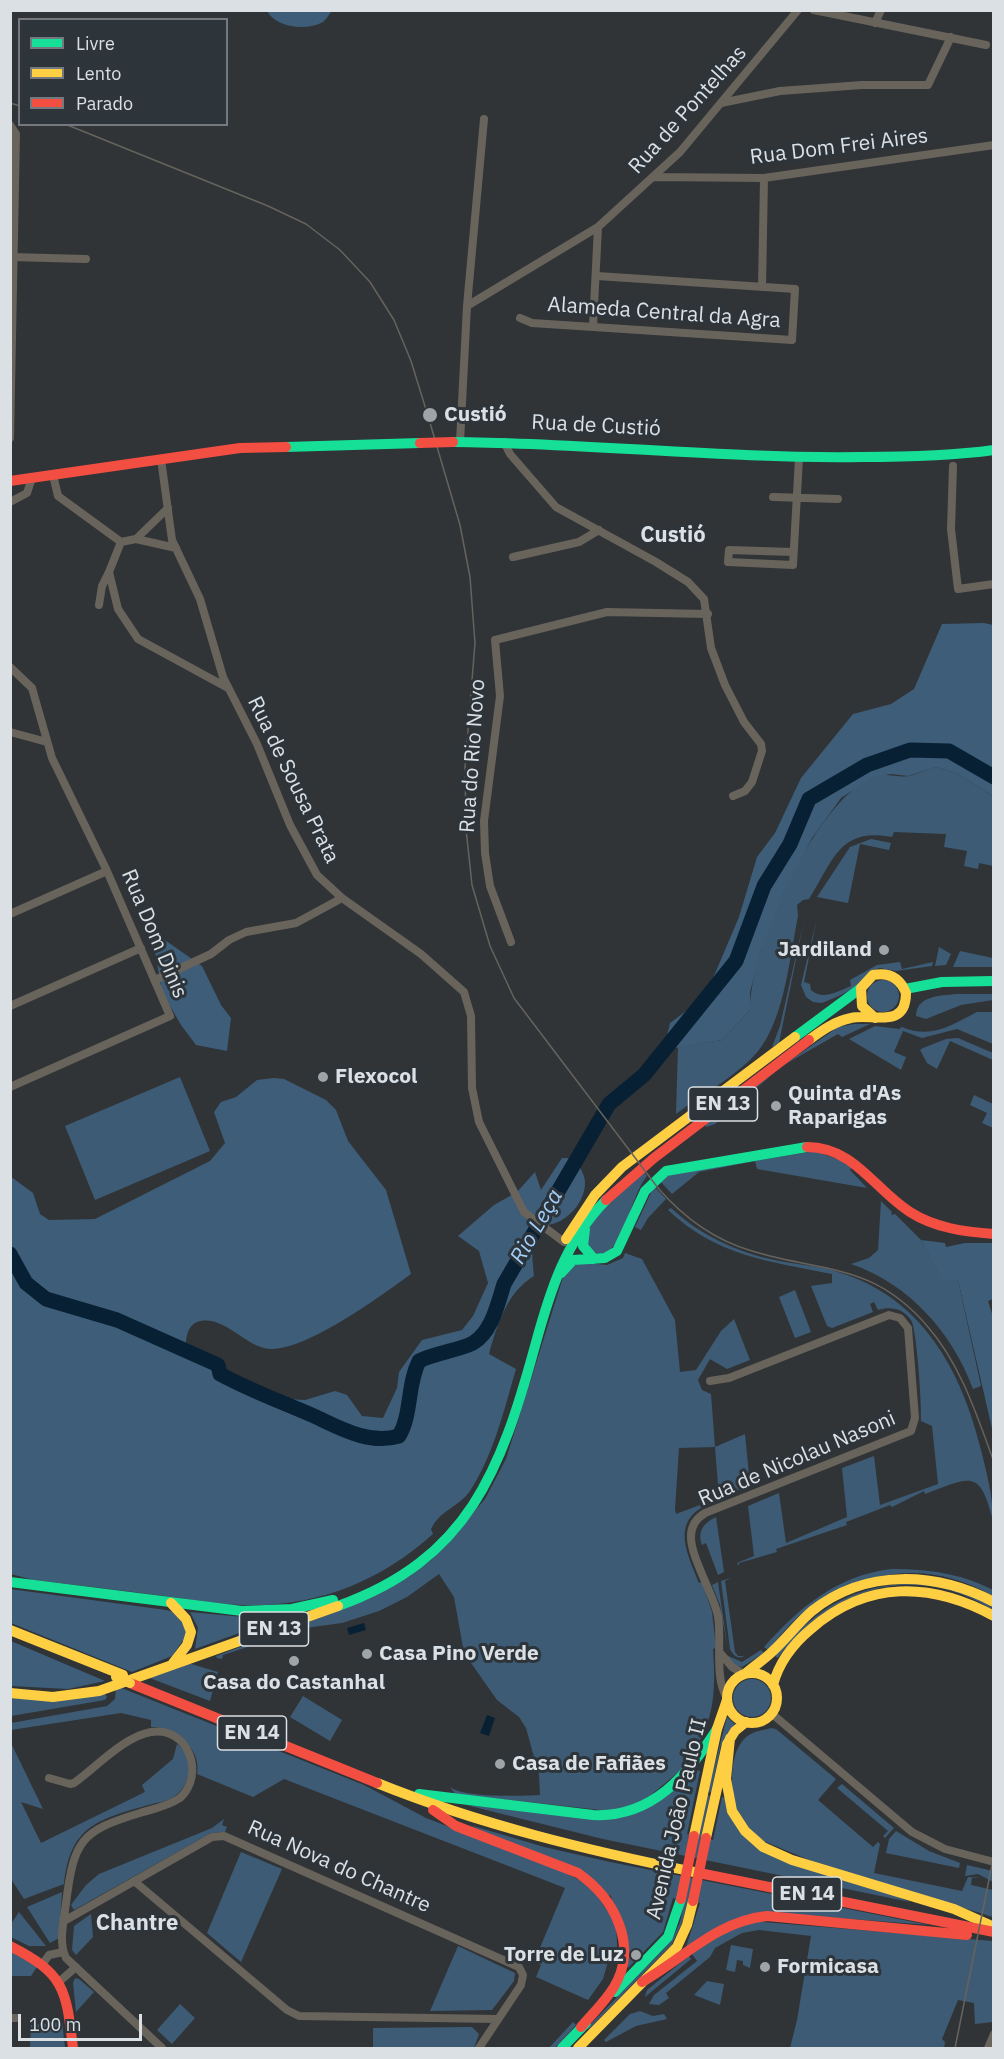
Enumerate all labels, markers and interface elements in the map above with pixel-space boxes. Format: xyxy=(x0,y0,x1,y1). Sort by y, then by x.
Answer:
legend xyxy=(18,18,228,126)
text: Livre xyxy=(76,32,115,55)
street label: Rua de Pontelhas xyxy=(624,41,752,179)
text: Lento xyxy=(76,62,121,85)
text: Parado xyxy=(76,92,133,115)
street label: Rua Dom Frei Aires xyxy=(748,124,930,170)
street label: Alameda Central da Agra xyxy=(547,292,781,334)
place label: Custió xyxy=(444,402,506,428)
marker: Custió xyxy=(421,406,439,424)
street label: Rua de Custió xyxy=(531,410,661,442)
district label: Custió xyxy=(640,523,706,549)
street label: Rua do Rio Novo xyxy=(455,678,491,834)
street label: Rua de Sousa Prata xyxy=(242,692,344,868)
street label: Rua Dom Dinis xyxy=(116,866,192,1002)
place label: Jardiland xyxy=(778,937,872,963)
marker: Jardiland xyxy=(877,943,891,957)
place label: Flexocol xyxy=(335,1064,417,1090)
marker: Flexocol xyxy=(316,1070,330,1084)
place label: Quinta d'As Raparigas xyxy=(788,1081,901,1131)
road number: EN 13 xyxy=(688,1087,758,1121)
marker: Quinta d'As Raparigas xyxy=(769,1099,783,1113)
water label: Rio Leça xyxy=(505,1185,569,1269)
street label: Rua de Nicolau Nasoni xyxy=(695,1406,899,1512)
road number: EN 13 xyxy=(240,1612,308,1646)
place label: Casa Pino Verde xyxy=(379,1641,539,1667)
marker: Casa Pino Verde xyxy=(360,1647,374,1661)
marker: Casa do Castanhal xyxy=(287,1654,301,1668)
place label: Casa do Castanhal xyxy=(203,1670,385,1696)
road number: EN 14 xyxy=(218,1716,286,1750)
street label: Avenida João Paulo II xyxy=(642,1716,712,1922)
place label: Casa de Fafiães xyxy=(512,1751,666,1777)
marker: Casa de Fafiães xyxy=(493,1757,507,1771)
street label: Rua Nova do Chantre xyxy=(244,1815,434,1919)
road number: EN 14 xyxy=(772,1877,842,1911)
district label: Chantre xyxy=(96,1911,178,1937)
place label: Torre de Luz xyxy=(504,1942,624,1968)
marker: Torre de Luz xyxy=(629,1948,643,1962)
place label: Formicasa xyxy=(777,1954,879,1980)
marker: Formicasa xyxy=(758,1960,772,1974)
scale bar xyxy=(21,2002,146,2040)
text: 100 m xyxy=(29,2013,81,2036)

